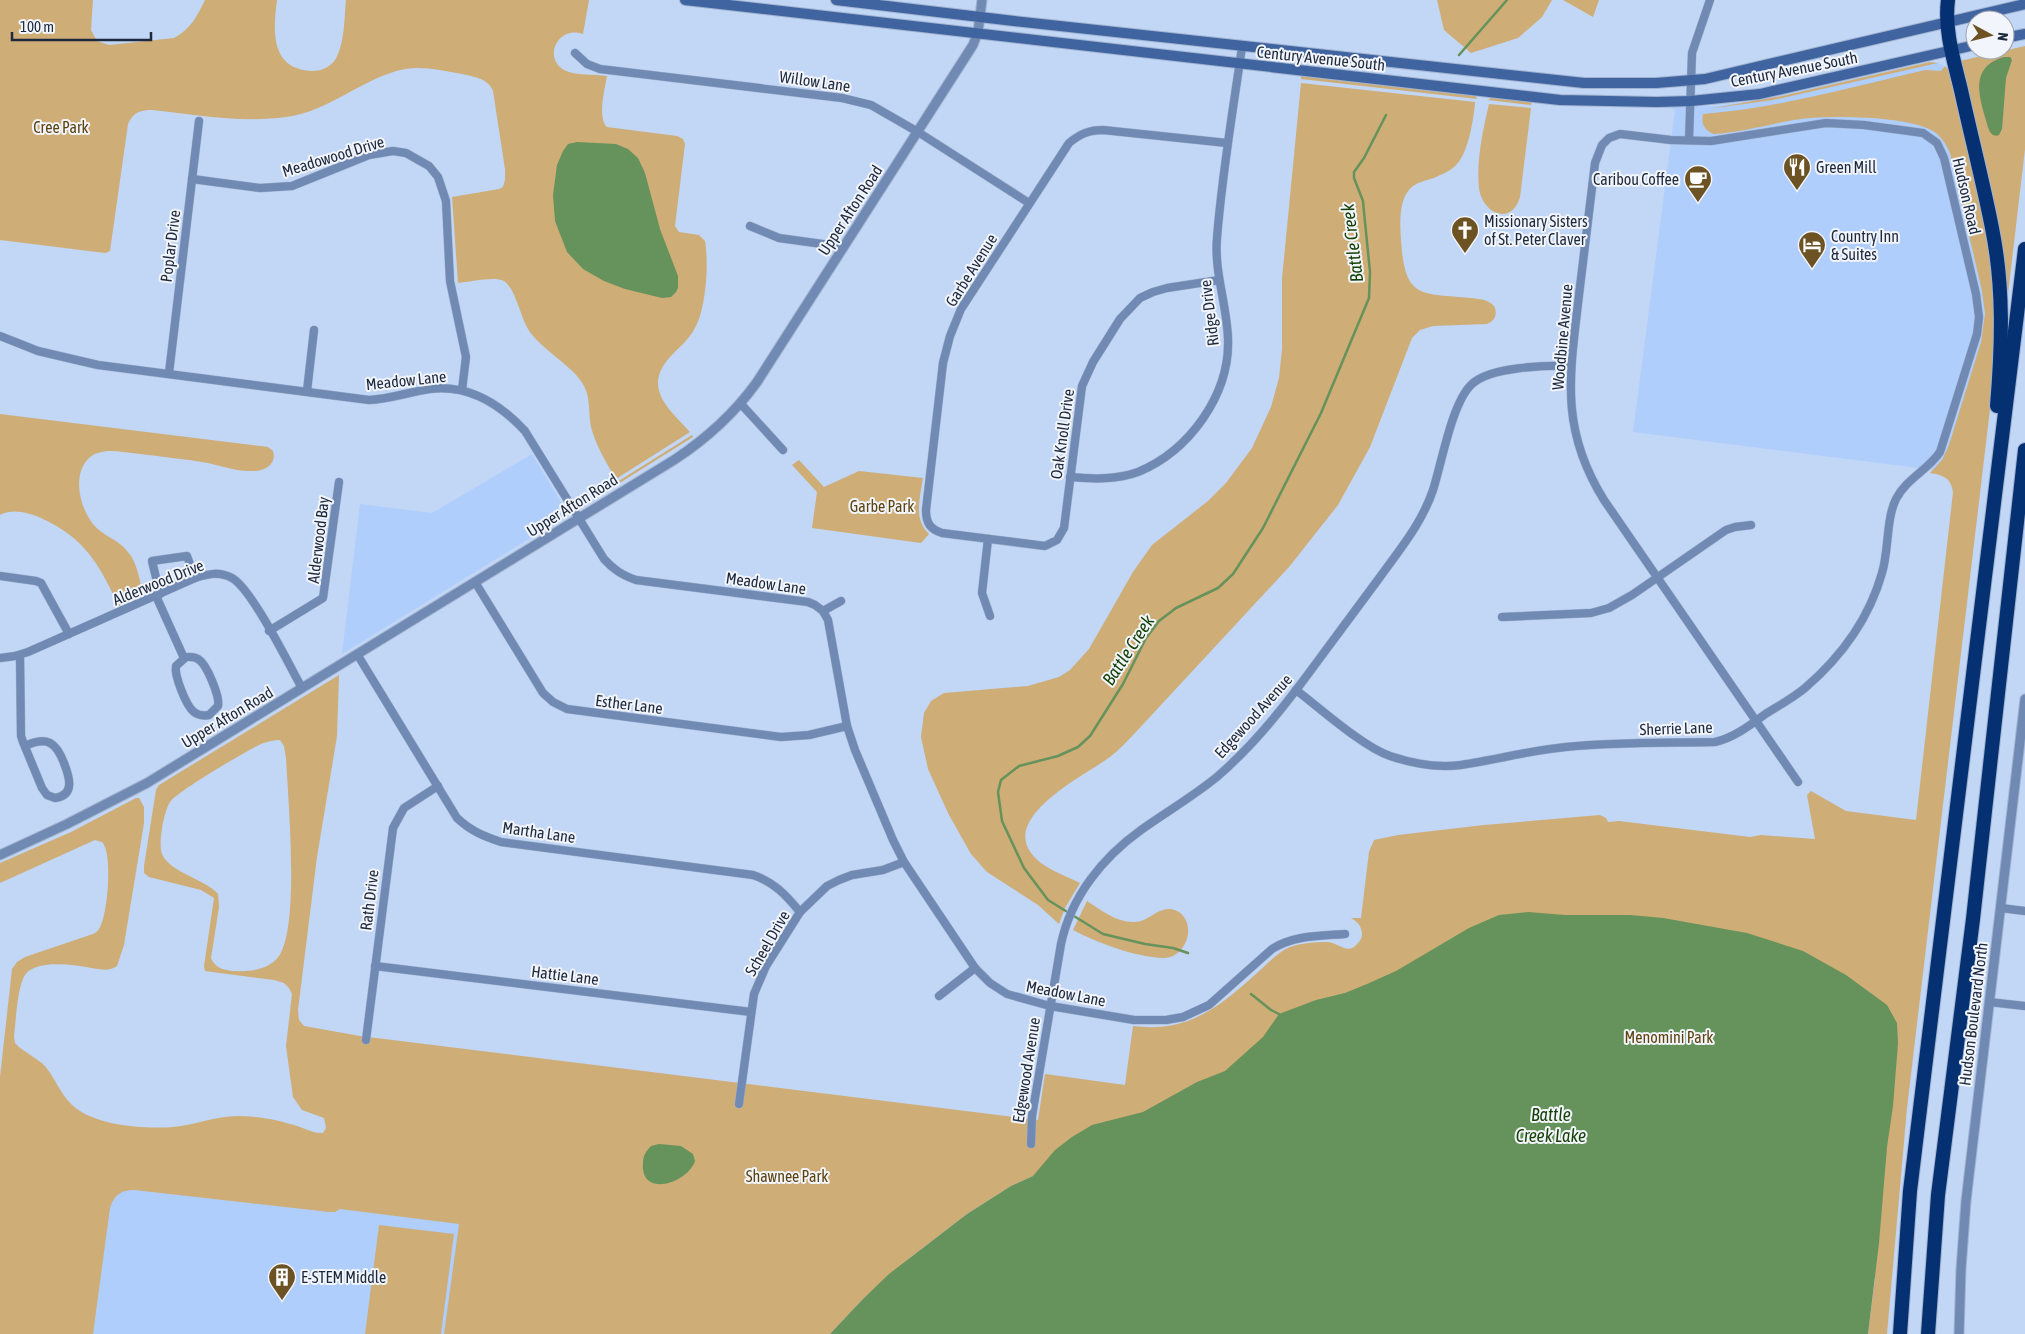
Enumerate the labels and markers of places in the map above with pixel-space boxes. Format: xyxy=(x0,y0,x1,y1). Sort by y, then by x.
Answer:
restaurant icon: Green Mill xyxy=(1782,152,1812,191)
place label: Green Mill xyxy=(1816,158,1877,176)
cafe icon: Caribou Coffee xyxy=(1683,164,1713,203)
place label: Caribou Coffee xyxy=(1593,170,1679,188)
place label: Missionary Sisters of St. Peter Claver xyxy=(1484,212,1588,248)
church icon: Missionary Sisters of St. Peter Claver xyxy=(1450,215,1480,254)
place label: Country Inn & Suites xyxy=(1831,227,1899,263)
hotel icon: Country Inn & Suites xyxy=(1797,230,1827,269)
building icon: E-STEM Middle xyxy=(267,1262,297,1301)
place label: E-STEM Middle xyxy=(301,1268,386,1286)

